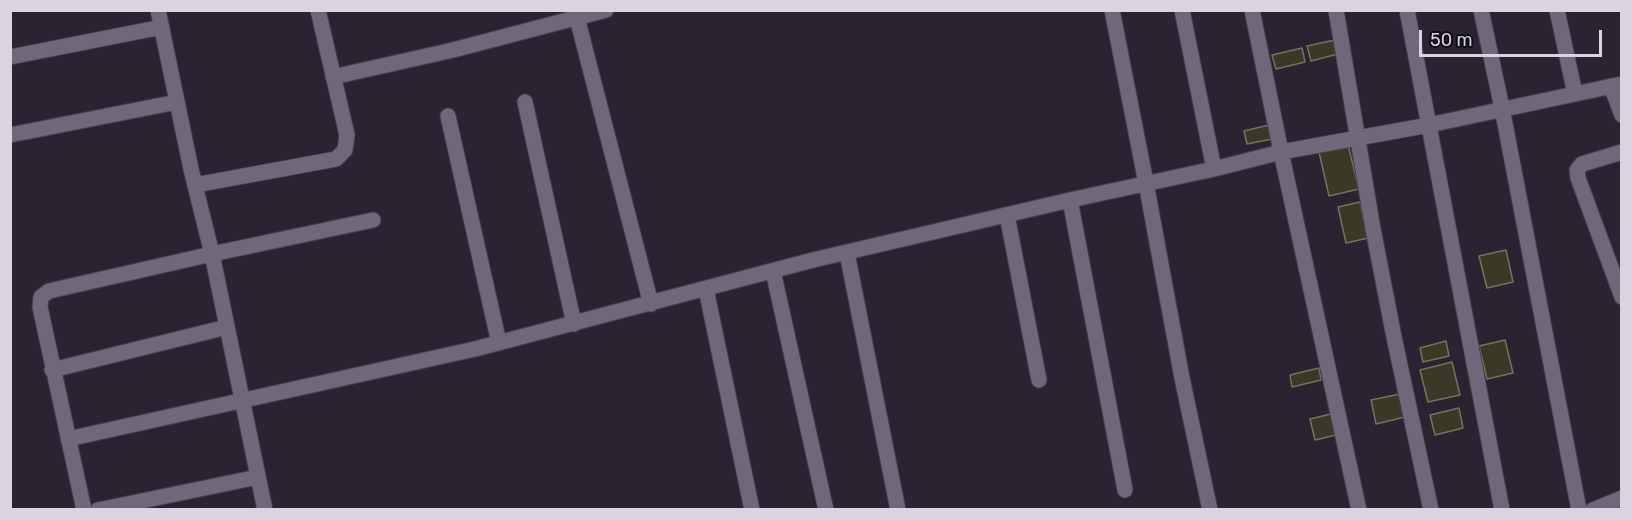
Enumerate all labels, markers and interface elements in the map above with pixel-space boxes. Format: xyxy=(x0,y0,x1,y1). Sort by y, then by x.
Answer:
scale bar xyxy=(1422,18,1605,56)
text: 50 m xyxy=(1430,29,1473,51)

